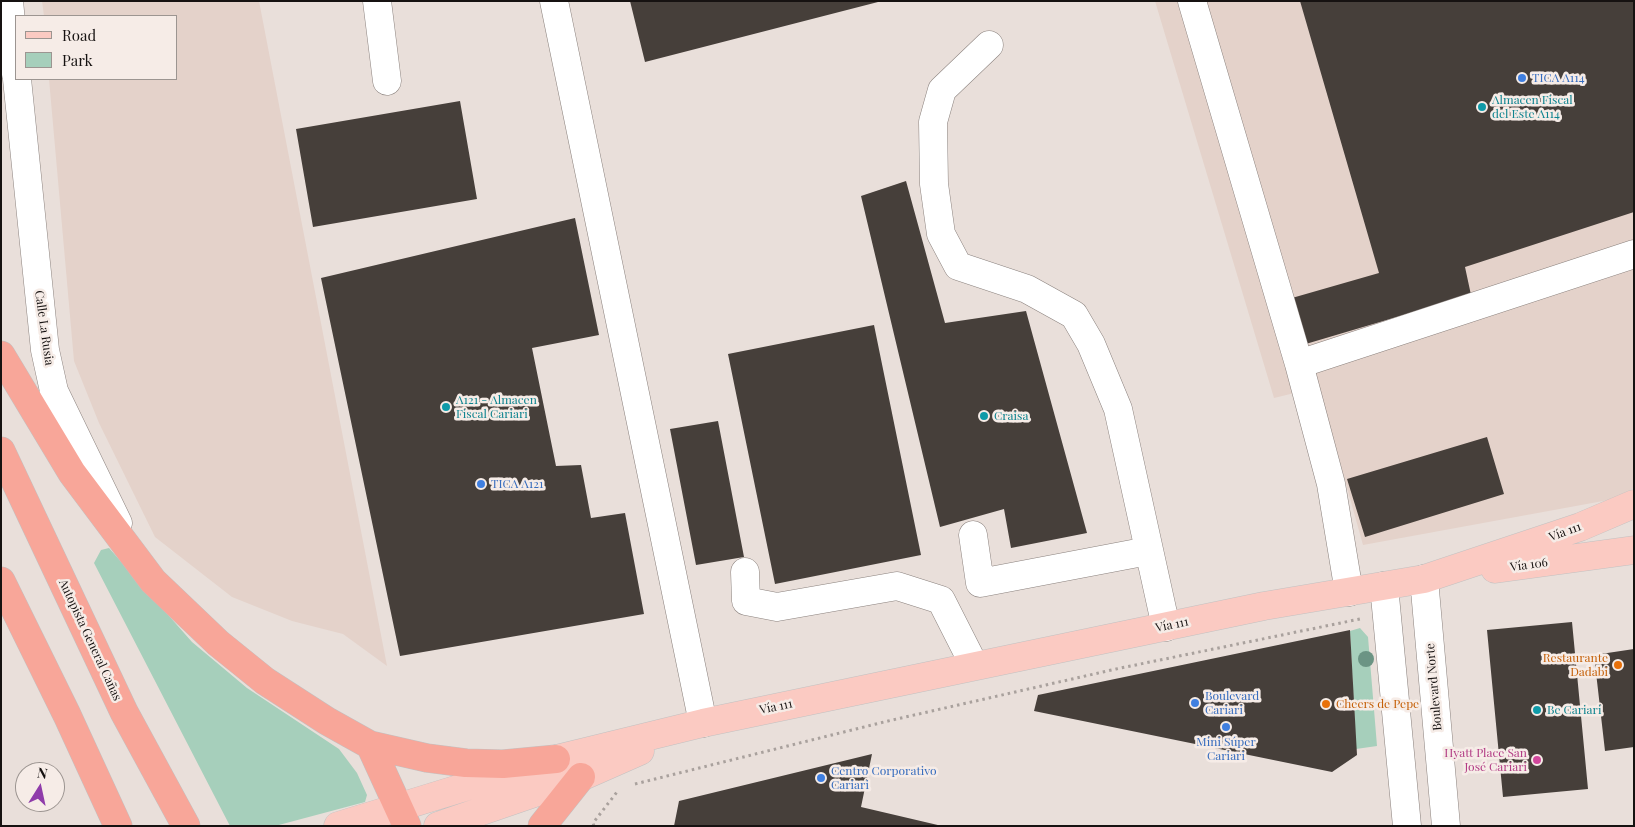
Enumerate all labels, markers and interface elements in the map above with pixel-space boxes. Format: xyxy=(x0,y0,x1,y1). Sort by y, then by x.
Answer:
legend xyxy=(15,15,178,80)
text: Road xyxy=(62,25,96,45)
text: Park xyxy=(62,50,93,70)
place label: TICA A114 xyxy=(1532,71,1585,85)
marker: TICA A114 xyxy=(1516,72,1528,84)
place label: Almacen Fiscal del Este A114 xyxy=(1492,93,1573,121)
marker: Almacen Fiscal del Este A114 xyxy=(1476,101,1488,113)
street label: Calle La Rusia xyxy=(32,290,56,366)
place label: A121 - Almacen Fiscal Cariari xyxy=(456,393,537,421)
marker: A121 - Almacen Fiscal Cariari xyxy=(440,401,452,413)
place label: Craisa xyxy=(994,409,1028,423)
marker: Craisa xyxy=(978,410,990,422)
place label: TICA A121 xyxy=(491,477,543,491)
marker: TICA A121 xyxy=(475,478,487,490)
street label: Vía 111 xyxy=(1547,520,1583,544)
street label: Vía 106 xyxy=(1509,555,1549,575)
street label: Autopista General Cañas xyxy=(56,577,124,703)
street label: Vía 111 xyxy=(1154,614,1190,636)
street label: Boulevard Norte xyxy=(1423,643,1445,731)
place label: Restaurante Dadabi xyxy=(1543,651,1608,679)
marker: Restaurante Dadabi xyxy=(1612,659,1624,671)
place label: Boulevard Cariari xyxy=(1205,689,1259,717)
street label: Vía 111 xyxy=(758,696,794,718)
marker: Boulevard Cariari xyxy=(1189,697,1201,709)
place label: Cheers de Pepe xyxy=(1336,697,1419,711)
marker: Cheers de Pepe xyxy=(1320,698,1332,710)
place label: Be Cariari xyxy=(1547,703,1601,717)
marker: Be Cariari xyxy=(1531,704,1543,716)
marker: Mini Súper Cariari xyxy=(1220,721,1232,733)
place label: Mini Súper Cariari xyxy=(1196,735,1256,763)
place label: Hyatt Place San José Cariari xyxy=(1444,746,1527,774)
marker: Hyatt Place San José Cariari xyxy=(1531,754,1543,766)
north arrow xyxy=(15,762,65,812)
text: N xyxy=(36,762,49,783)
place label: Centro Corporativo Cariari xyxy=(831,764,937,792)
marker: Centro Corporativo Cariari xyxy=(815,772,827,784)

